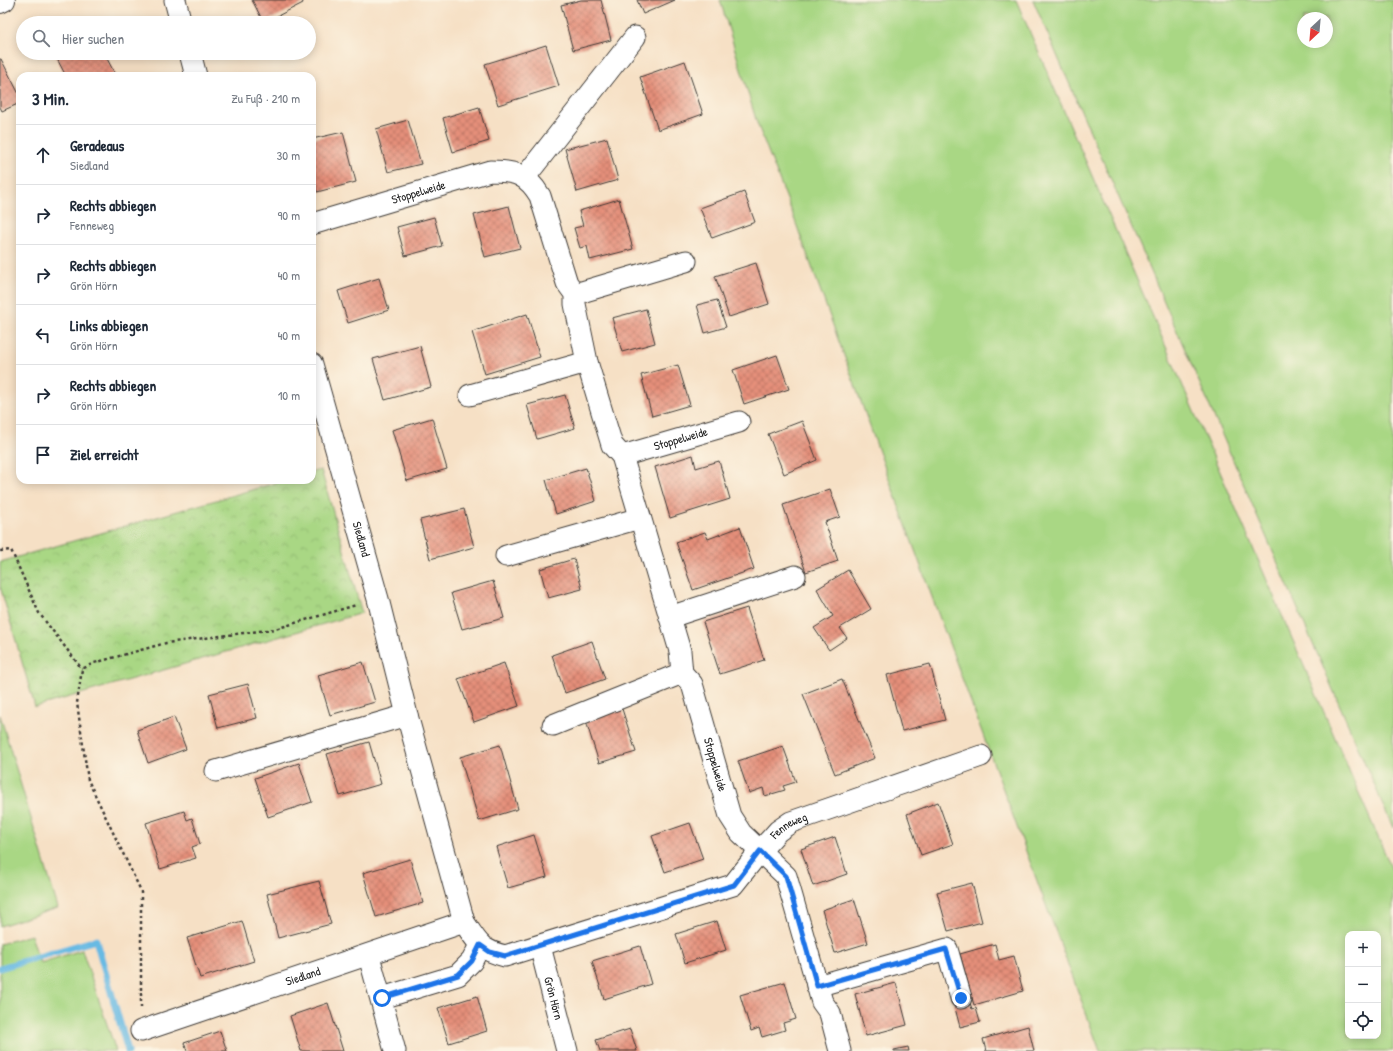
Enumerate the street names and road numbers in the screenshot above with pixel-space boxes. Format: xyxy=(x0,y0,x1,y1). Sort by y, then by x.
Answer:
street label: Stoppelweide xyxy=(389,176,447,208)
street label: Stoppelweide xyxy=(652,423,710,454)
street label: Siedland xyxy=(349,520,375,559)
street label: Stoppelweide xyxy=(700,735,732,793)
street label: Fenneweg xyxy=(765,808,809,843)
street label: Siedland xyxy=(283,962,323,990)
street label: Grön Hörn xyxy=(540,975,568,1022)

